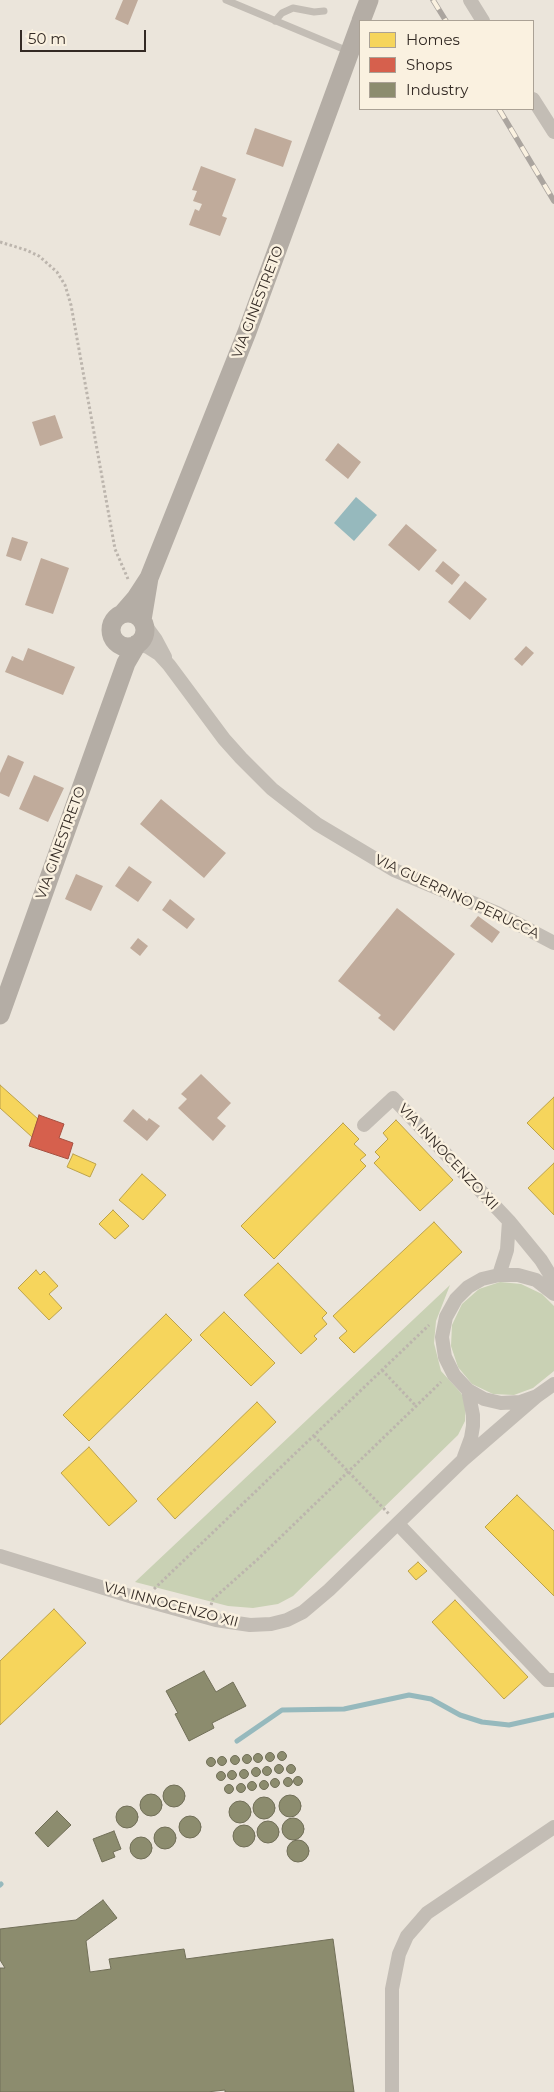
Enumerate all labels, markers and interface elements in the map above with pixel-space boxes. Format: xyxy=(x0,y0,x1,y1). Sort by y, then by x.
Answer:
scale bar xyxy=(22,20,149,52)
legend xyxy=(359,20,534,110)
text: 50 m xyxy=(28,29,66,48)
text: Homes xyxy=(406,30,460,49)
text: Shops xyxy=(406,55,452,74)
text: Industry xyxy=(406,80,468,99)
street label: VIA GINESTRETO xyxy=(229,243,287,361)
street label: VIA GINESTRETO xyxy=(33,784,89,902)
street label: VIA GUERRINO PERUCCA xyxy=(372,851,542,943)
street label: VIA INNOCENZO XII xyxy=(395,1101,501,1213)
street label: VIA INNOCENZO XII xyxy=(102,1579,240,1631)

